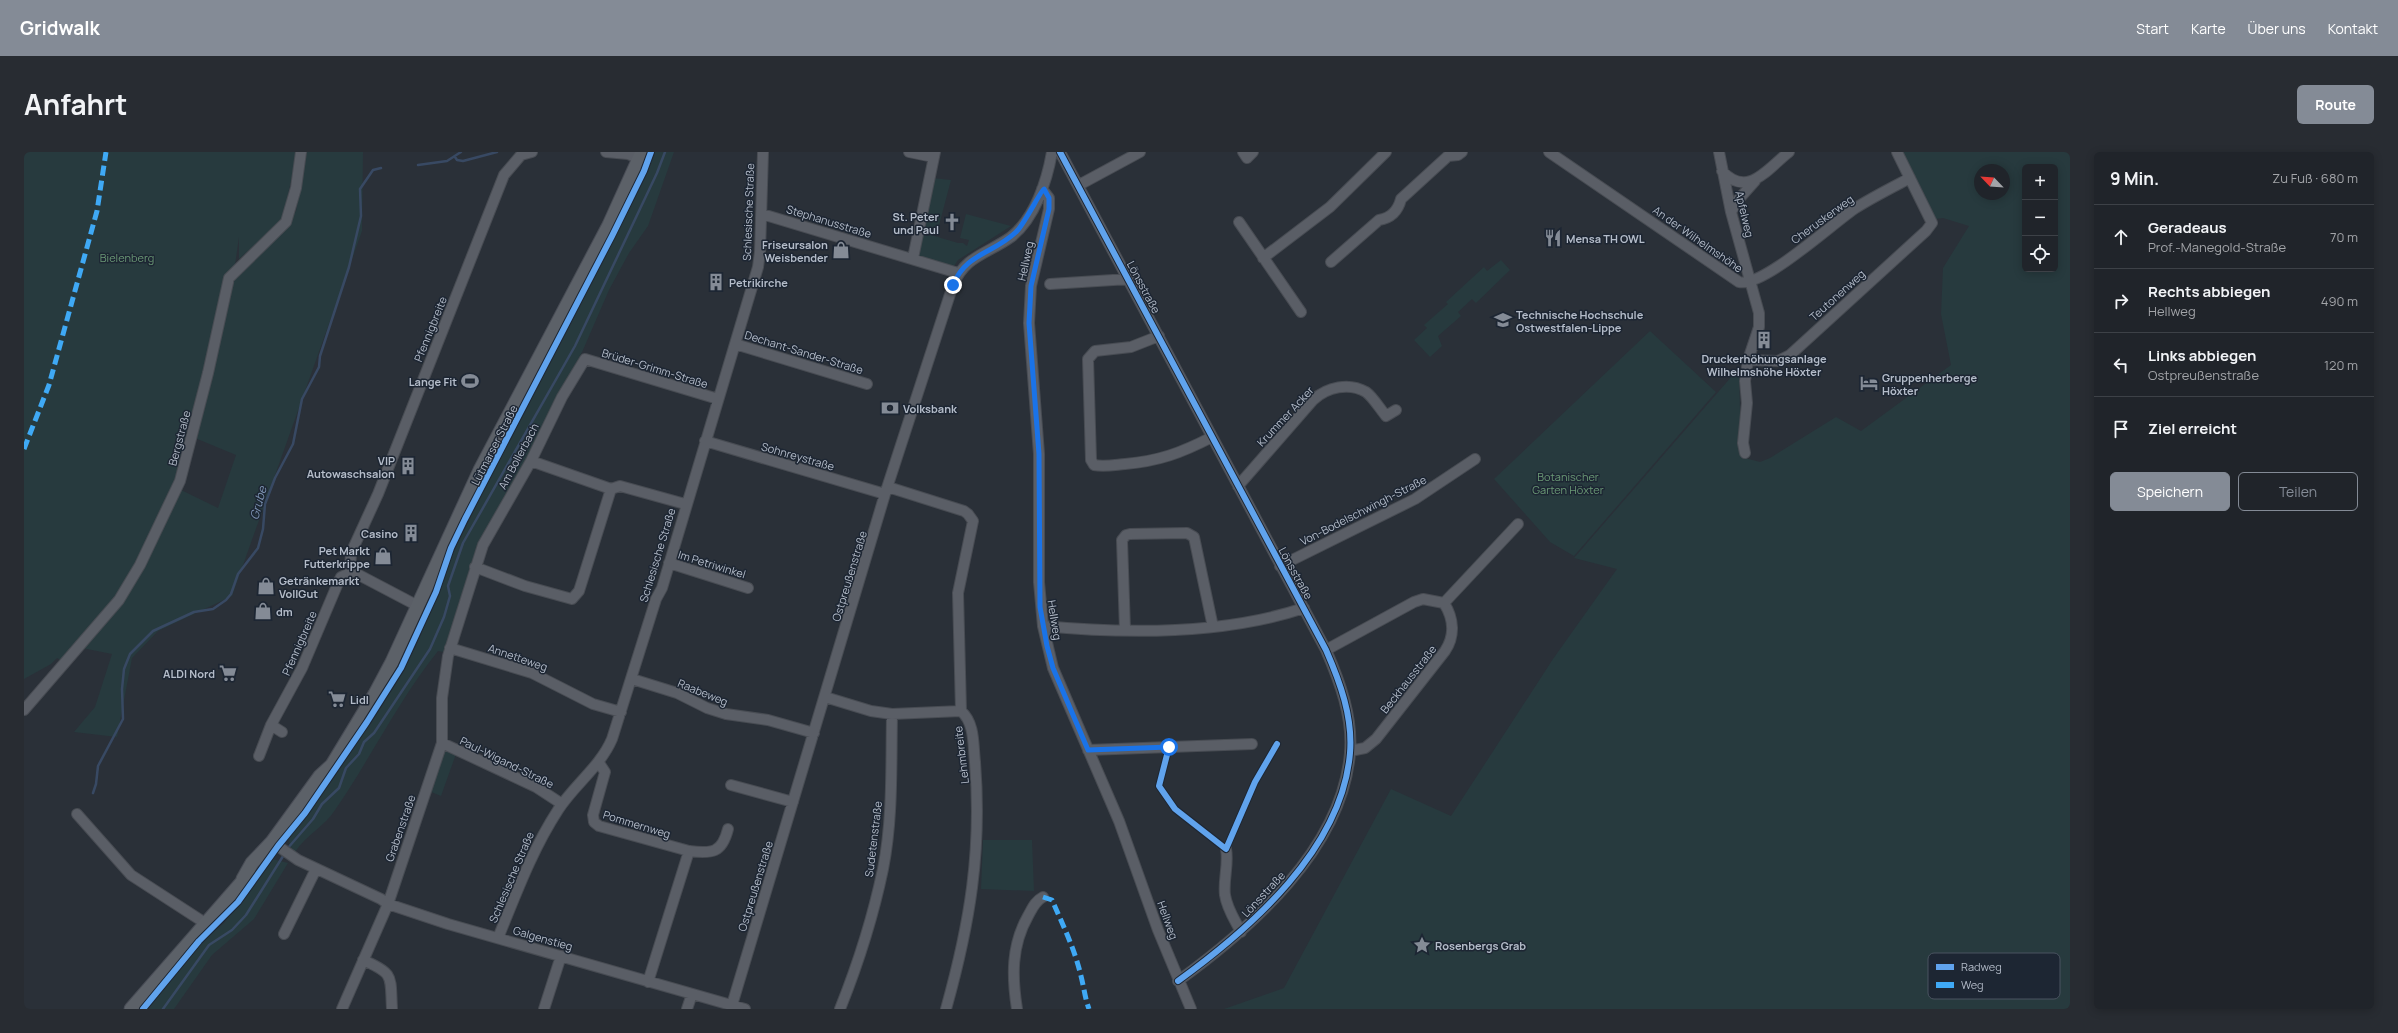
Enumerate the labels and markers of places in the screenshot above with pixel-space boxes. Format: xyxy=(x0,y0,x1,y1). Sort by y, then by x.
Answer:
place label: St. Peter und Paul xyxy=(892,209,940,237)
church icon: St. Peter und Paul xyxy=(942,212,962,232)
restaurant icon: Mensa TH OWL xyxy=(1543,228,1563,248)
place label: Mensa TH OWL xyxy=(1566,231,1645,246)
place label: Friseursalon Weisbender xyxy=(762,237,829,265)
shop icon: Friseursalon Weisbender xyxy=(831,240,851,260)
building icon: Petrikirche xyxy=(706,272,726,292)
place label: Petrikirche xyxy=(729,275,788,290)
place label: Technische Hochschule Ostwestfalen-Lippe xyxy=(1516,307,1644,335)
school or university icon: Technische Hochschule Ostwestfalen-Lippe xyxy=(1493,310,1513,330)
building icon: Druckerhöhungsanlage Wilhelmshöhe Höxter xyxy=(1754,330,1774,350)
place label: Druckerhöhungsanlage Wilhelmshöhe Höxter xyxy=(1701,351,1827,379)
place label: Gruppenherberge Höxter xyxy=(1882,370,1977,398)
sports icon: Lange Fit xyxy=(460,371,480,391)
hotel icon: Gruppenherberge Höxter xyxy=(1859,373,1879,393)
place label: Lange Fit xyxy=(409,374,457,389)
bank icon: Volksbank xyxy=(880,398,900,418)
place label: Volksbank xyxy=(903,401,958,416)
place label: VIP Autowaschsalon xyxy=(307,453,395,481)
building icon: VIP Autowaschsalon xyxy=(398,456,418,476)
building icon: Casino xyxy=(401,523,421,543)
place label: Casino xyxy=(361,526,398,541)
place label: Pet Markt Futterkrippe xyxy=(304,543,370,571)
shop icon: Pet Markt Futterkrippe xyxy=(373,546,393,566)
place label: Getränkemarkt VollGut xyxy=(279,573,360,601)
shop icon: Getränkemarkt VollGut xyxy=(256,576,276,596)
shop icon: dm xyxy=(253,601,273,621)
place label: dm xyxy=(276,604,293,619)
supermarket icon: ALDI Nord xyxy=(218,663,238,683)
place label: ALDI Nord xyxy=(163,666,215,681)
supermarket icon: Lidl xyxy=(327,689,347,709)
place label: Lidl xyxy=(350,692,369,707)
place icon: Rosenbergs Grab xyxy=(1412,935,1432,955)
place label: Rosenbergs Grab xyxy=(1435,938,1526,953)

